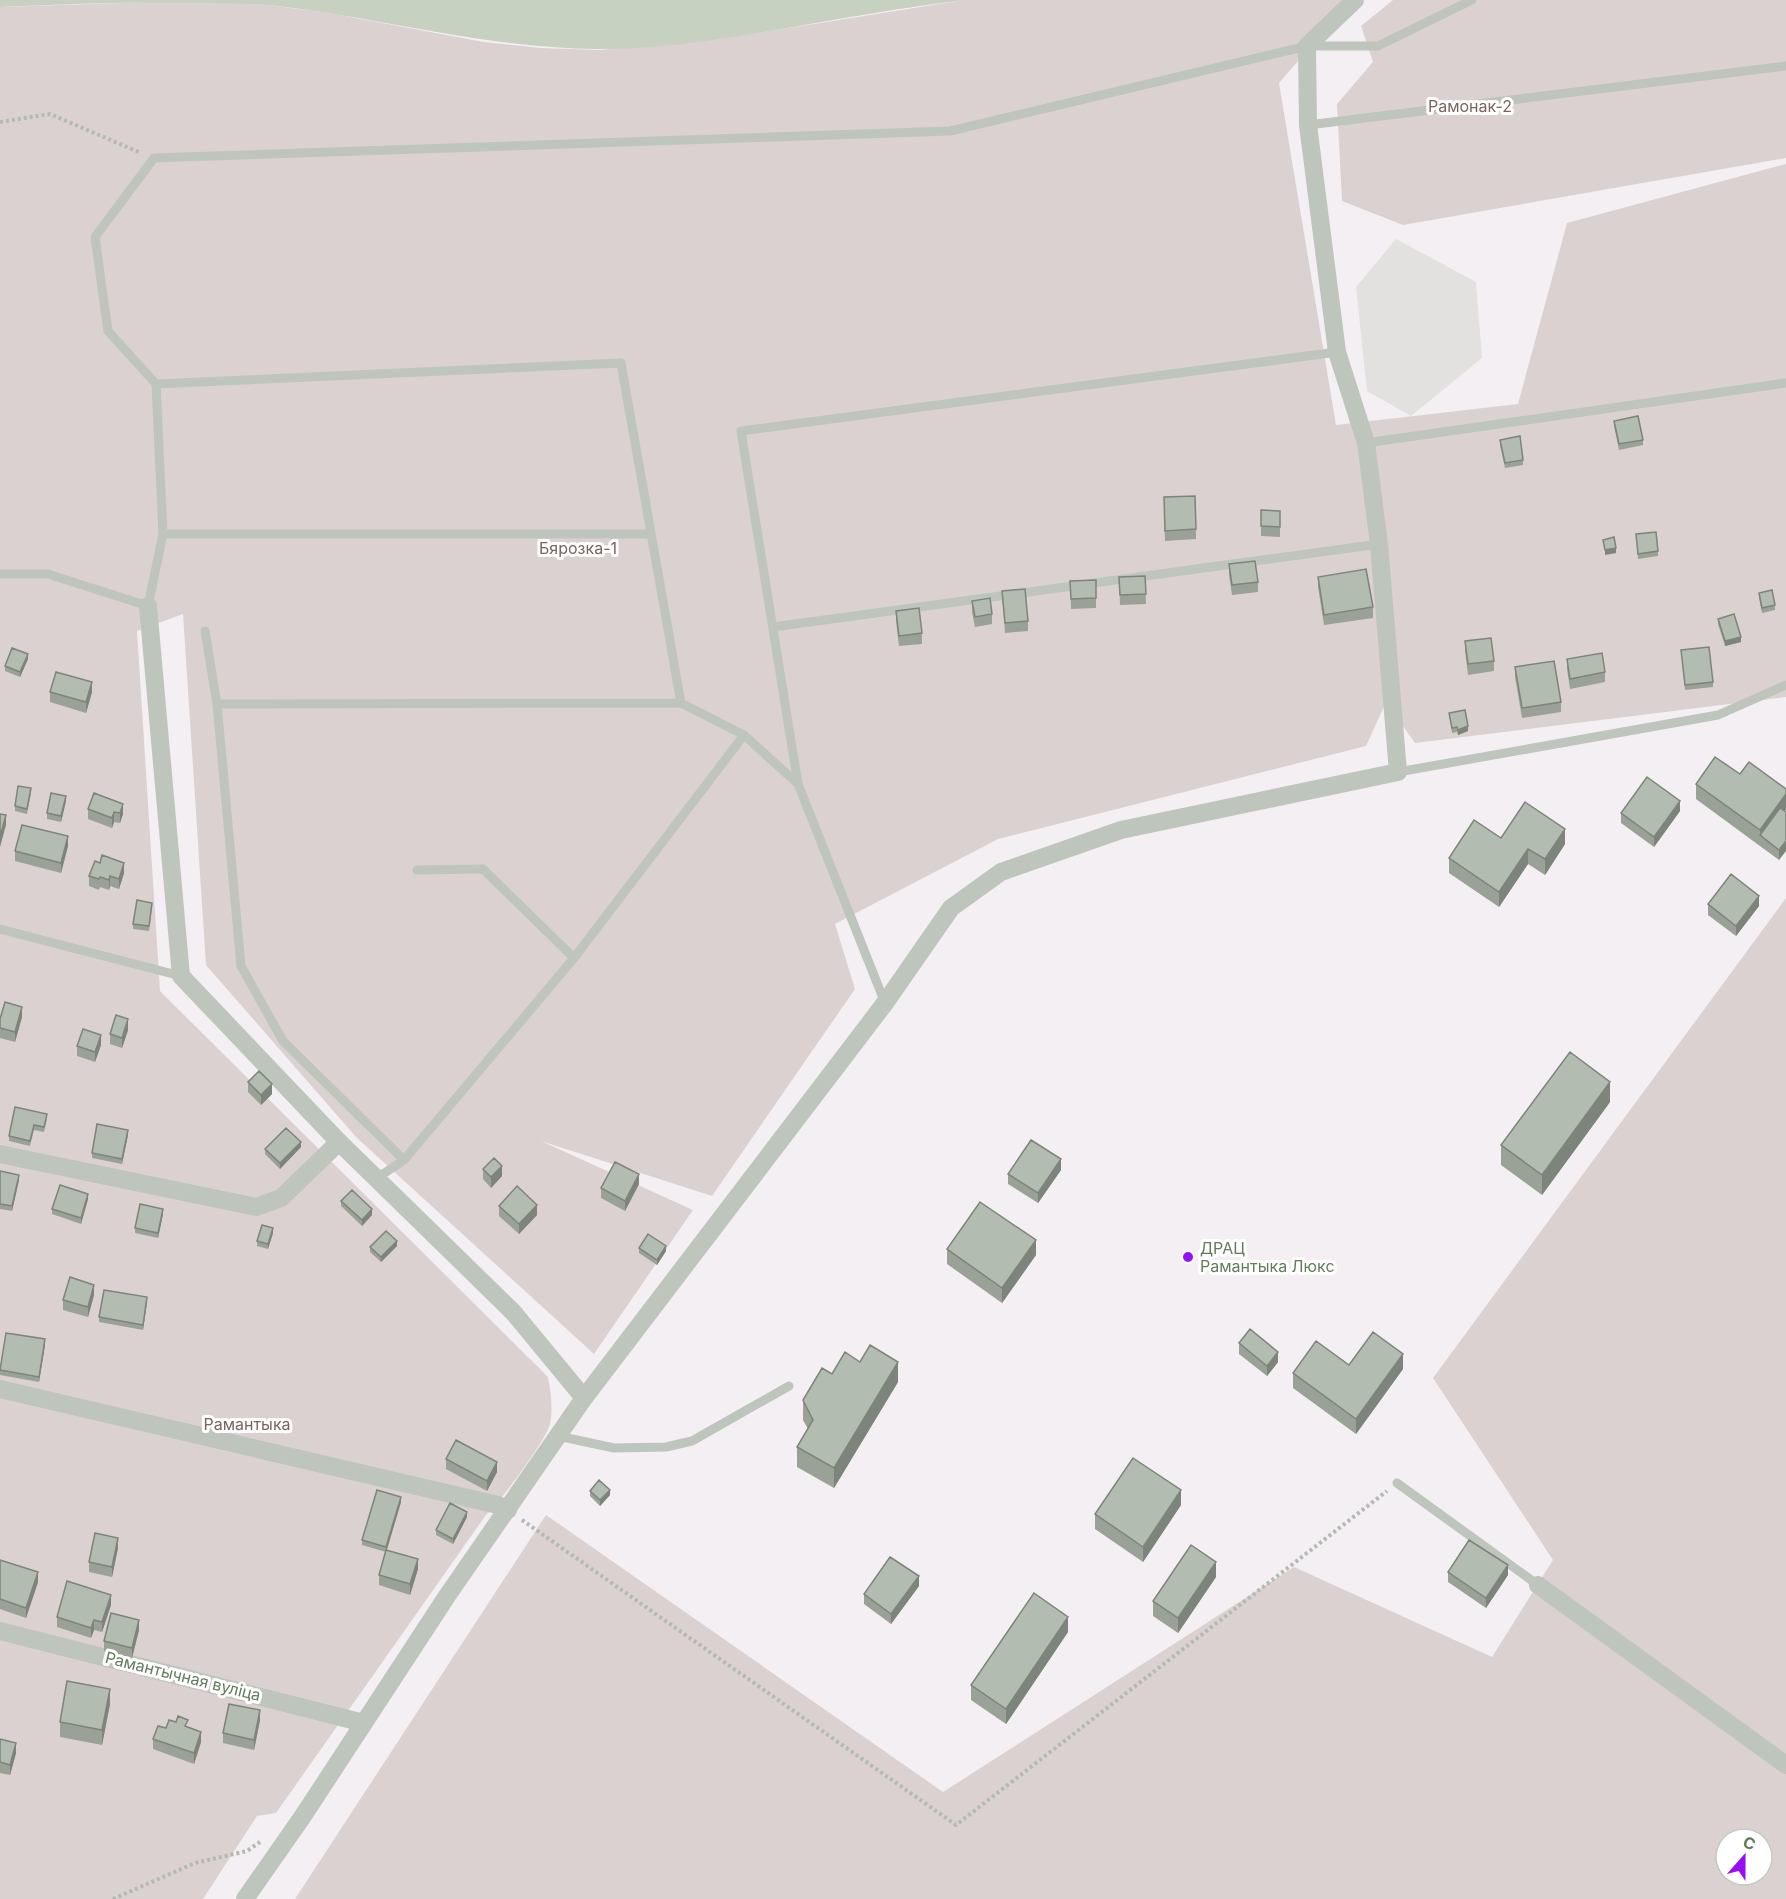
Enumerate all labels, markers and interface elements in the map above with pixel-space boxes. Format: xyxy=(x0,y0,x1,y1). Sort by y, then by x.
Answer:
park label: Рамонак-2 xyxy=(1428,96,1512,116)
park label: Бярозка-1 xyxy=(539,538,617,558)
place label: ДРАЦ Рамантыка Люкс xyxy=(1200,1238,1335,1276)
marker: ДРАЦ Рамантыка Люкс xyxy=(1181,1250,1195,1264)
park label: Рамантыка xyxy=(203,1414,291,1434)
street label: Рамантычная вуліца xyxy=(103,1647,263,1705)
north arrow xyxy=(1714,1827,1774,1887)
text: С xyxy=(1740,1832,1759,1855)

